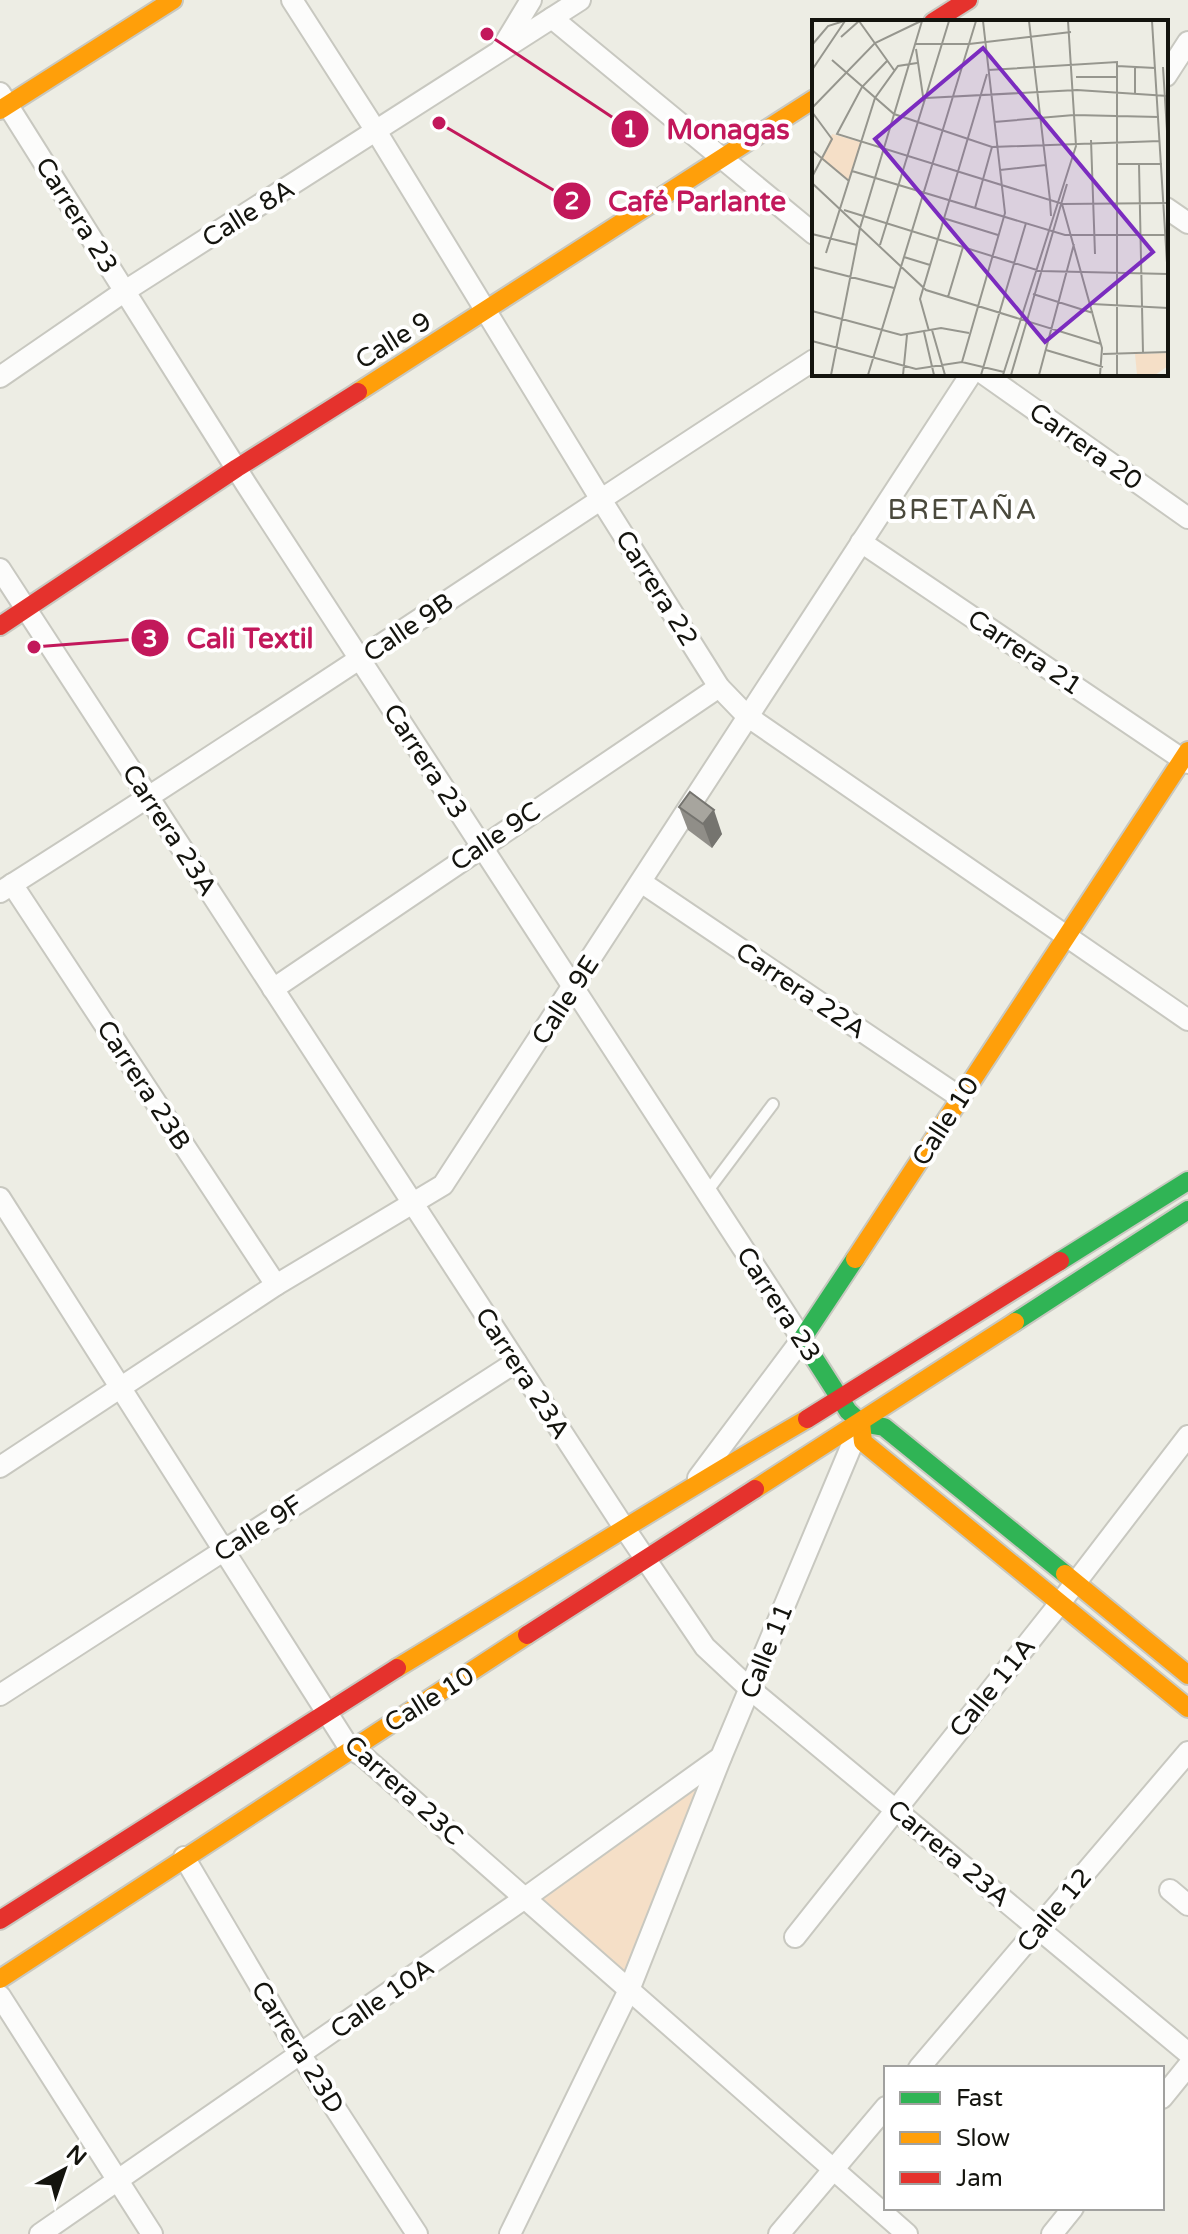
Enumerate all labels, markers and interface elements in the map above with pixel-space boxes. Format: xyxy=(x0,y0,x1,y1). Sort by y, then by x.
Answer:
inset map xyxy=(812,20,1168,376)
callout: Monagas xyxy=(610,103,805,155)
text: Monagas xyxy=(666,113,790,147)
text: 1 xyxy=(622,115,638,144)
street label: Carrera 23 xyxy=(29,152,124,279)
street label: Calle 8A xyxy=(196,173,300,254)
callout: Café Parlante xyxy=(552,175,802,227)
text: Café Parlante xyxy=(608,185,786,219)
text: 2 xyxy=(564,187,580,216)
street label: Calle 9 xyxy=(350,305,437,376)
street label: Carrera 20 xyxy=(1023,396,1148,497)
district label: BRETAÑA xyxy=(888,493,1038,527)
street label: Carrera 22 xyxy=(609,525,704,652)
street label: Calle 9B xyxy=(358,586,459,669)
street label: Carrera 21 xyxy=(962,603,1088,702)
callout: Cali Textil xyxy=(130,612,329,664)
text: Cali Textil xyxy=(186,622,314,656)
text: 3 xyxy=(142,625,158,654)
street label: Carrera 23 xyxy=(377,698,474,825)
street label: Carrera 23A xyxy=(116,759,224,902)
street label: Calle 9C xyxy=(445,795,546,878)
street label: Carrera 22A xyxy=(730,936,872,1045)
street label: Calle 9E xyxy=(525,950,606,1051)
street label: Carrera 23B xyxy=(90,1014,197,1156)
street label: Calle 10 xyxy=(905,1071,986,1172)
street label: Carrera 23 xyxy=(730,1241,827,1368)
street label: Carrera 23A xyxy=(469,1302,577,1445)
street label: Calle 9F xyxy=(208,1488,308,1568)
street label: Calle 11 xyxy=(733,1599,800,1703)
street label: Calle 11A xyxy=(943,1631,1042,1743)
street label: Calle 10 xyxy=(379,1660,480,1739)
street label: Carrera 23C xyxy=(338,1729,469,1852)
street label: Carrera 23A xyxy=(881,1793,1016,1914)
street label: Calle 12 xyxy=(1010,1862,1098,1958)
street label: Calle 10A xyxy=(325,1952,440,2045)
street label: Carrera 23D xyxy=(245,1975,351,2119)
legend xyxy=(884,2066,1164,2210)
text: Fast xyxy=(956,2084,1003,2113)
text: Slow xyxy=(956,2124,1010,2153)
north arrow xyxy=(24,2130,104,2210)
text: N xyxy=(61,2140,91,2171)
text: Jam xyxy=(956,2164,1003,2193)

